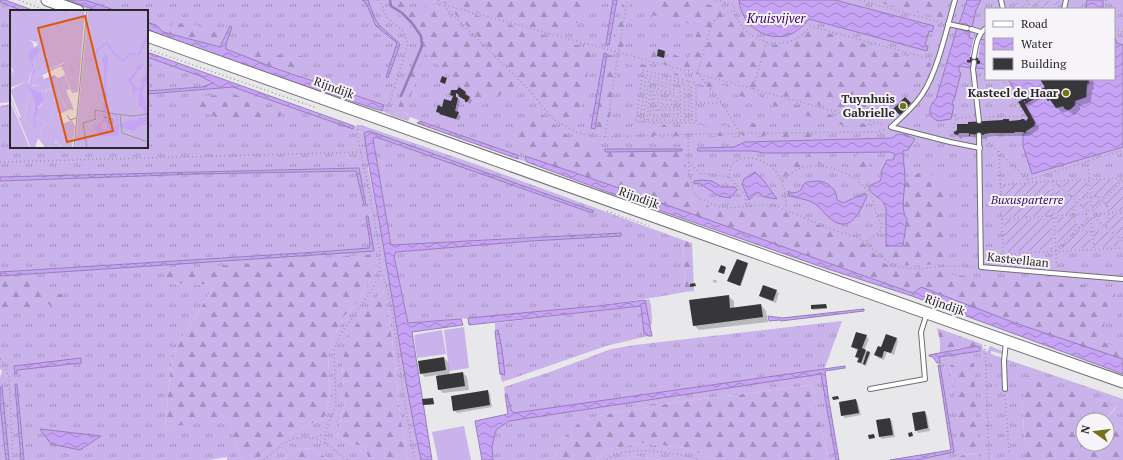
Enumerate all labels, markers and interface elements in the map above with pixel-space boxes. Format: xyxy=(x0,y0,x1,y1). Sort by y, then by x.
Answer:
legend xyxy=(985,8,1115,80)
water label: Kruisvijver xyxy=(746,9,806,27)
inset map xyxy=(10,10,148,148)
text: Road xyxy=(1021,16,1048,31)
text: Water xyxy=(1021,36,1053,51)
text: Building xyxy=(1021,56,1067,71)
street label: Rijndijk xyxy=(312,73,357,102)
place label: Kasteel de Haar xyxy=(968,85,1059,100)
marker: Kasteel de Haar xyxy=(1061,88,1071,98)
place label: Tuynhuis Gabrielle xyxy=(841,91,896,120)
marker: Tuynhuis Gabrielle xyxy=(898,101,908,111)
street label: Rijndijk xyxy=(617,183,662,212)
park label: Buxusparterre xyxy=(990,192,1064,207)
street label: Kasteellaan xyxy=(986,249,1050,270)
street label: Rijndijk xyxy=(923,291,968,319)
north arrow xyxy=(1075,412,1115,452)
text: N xyxy=(1077,423,1093,435)

